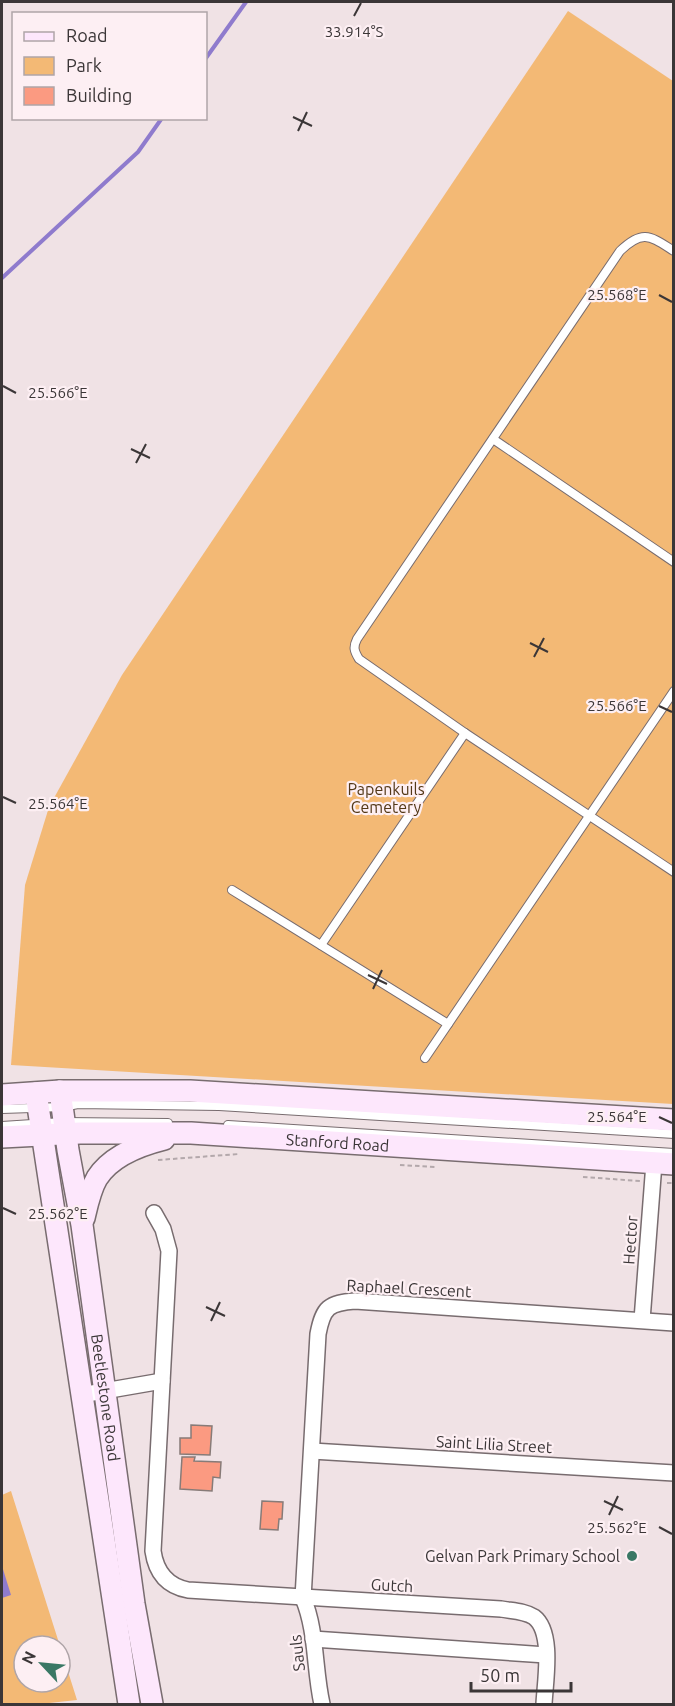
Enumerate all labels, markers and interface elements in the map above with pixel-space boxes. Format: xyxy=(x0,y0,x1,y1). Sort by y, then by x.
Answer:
legend xyxy=(12,12,207,120)
text: 33.914°S xyxy=(325,23,383,40)
text: Road xyxy=(66,25,108,45)
text: Park xyxy=(66,55,102,75)
text: Building xyxy=(66,85,132,105)
text: 25.568°E xyxy=(587,286,647,303)
text: 25.566°E xyxy=(28,384,88,401)
text: 25.566°E xyxy=(587,697,647,714)
park label: Papenkuils Cemetery xyxy=(347,780,425,816)
text: 25.564°E xyxy=(28,795,88,812)
text: 25.564°E xyxy=(587,1108,647,1125)
street label: Stanford Road xyxy=(285,1130,390,1155)
text: 25.562°E xyxy=(28,1205,88,1222)
street label: Hector xyxy=(619,1215,641,1265)
street label: Raphael Crescent xyxy=(346,1276,473,1300)
street label: Beetlestone Road xyxy=(88,1333,123,1462)
street label: Saint Lilia Street xyxy=(435,1432,553,1456)
text: 25.562°E xyxy=(587,1519,647,1536)
place label: Gelvan Park Primary School xyxy=(425,1547,620,1565)
marker: Gelvan Park Primary School xyxy=(625,1549,639,1563)
street label: Gutch xyxy=(370,1575,414,1595)
north arrow xyxy=(12,1634,72,1694)
street label: Sauls xyxy=(286,1634,308,1672)
text: N xyxy=(18,1648,39,1667)
scale bar xyxy=(471,1655,572,1693)
text: 50 m xyxy=(480,1665,520,1685)

